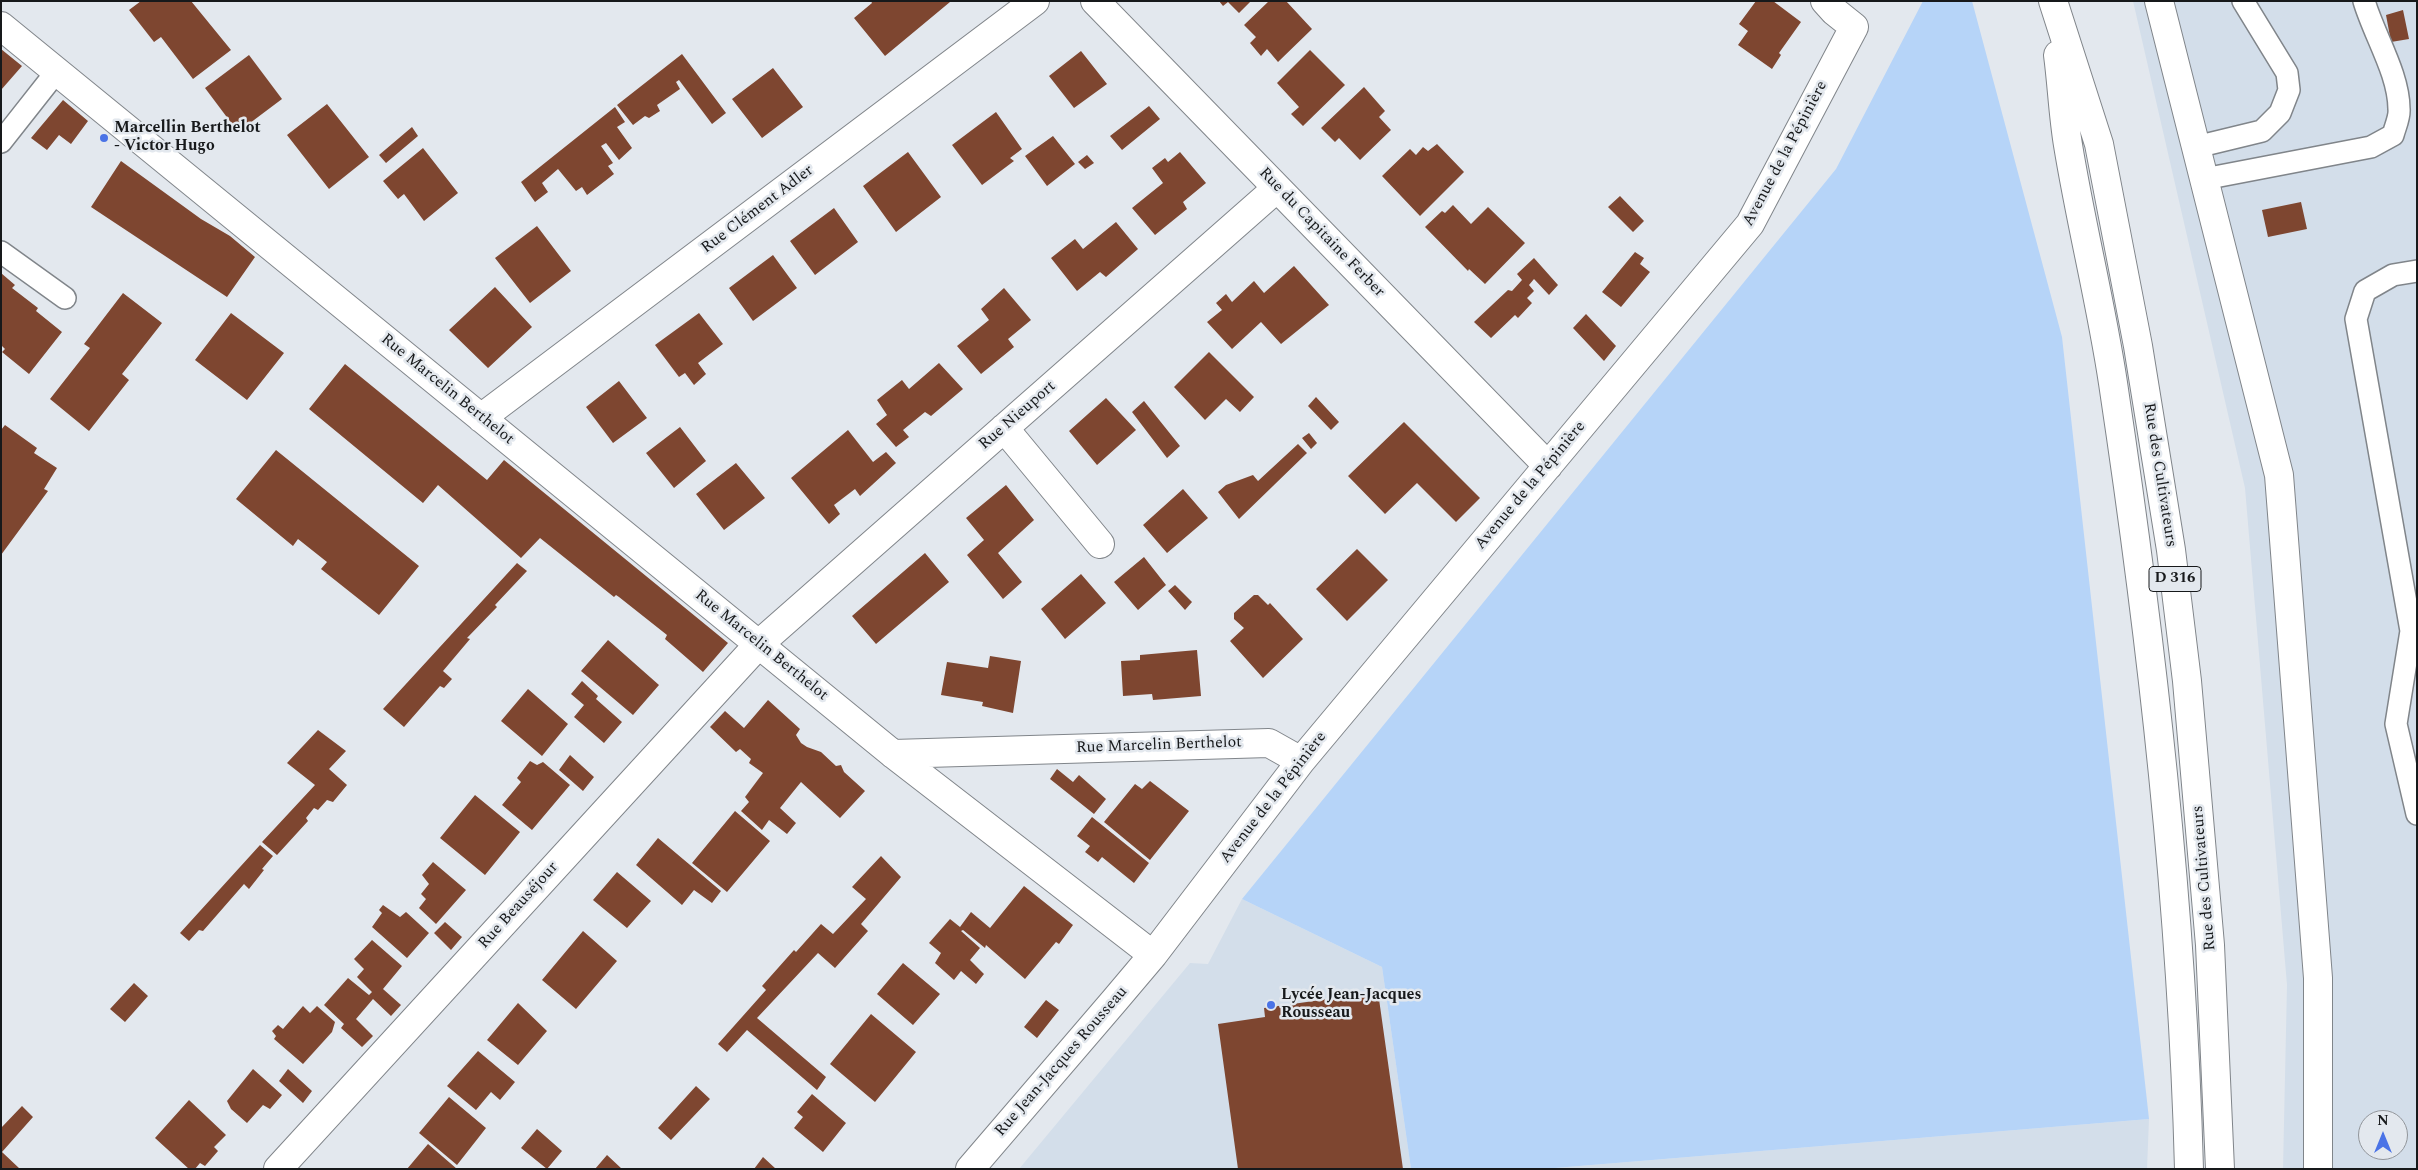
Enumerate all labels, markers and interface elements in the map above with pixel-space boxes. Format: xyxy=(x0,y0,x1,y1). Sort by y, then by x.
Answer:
street label: Avenue de la Pépinière xyxy=(1740,78,1832,230)
place label: Marcellin Berthelot - Victor Hugo xyxy=(114,119,261,157)
marker: Marcellin Berthelot - Victor Hugo xyxy=(98,132,110,144)
street label: Rue Clément Adler xyxy=(698,162,818,258)
street label: Rue du Capitaine Ferber xyxy=(1254,164,1388,302)
street label: Rue Marcelin Berthelot xyxy=(377,330,517,450)
street label: Rue Nieuport xyxy=(976,377,1060,455)
street label: Rue des Cultivateurs xyxy=(2138,401,2180,549)
street label: Avenue de la Pépinière xyxy=(1472,418,1590,554)
road number: D 316 xyxy=(2149,566,2201,592)
street label: Rue Marcelin Berthelot xyxy=(691,586,831,706)
street label: Avenue de la Pépinière xyxy=(1217,728,1331,868)
street label: Rue Marcelin Berthelot xyxy=(1076,734,1242,758)
street label: Rue des Cultivateurs xyxy=(2189,804,2221,952)
street label: Rue Beauséjour xyxy=(475,859,563,953)
street label: Rue Jean-Jacques Rousseau xyxy=(992,983,1132,1141)
place label: Lycée Jean-Jacques Rousseau xyxy=(1281,986,1421,1024)
marker: Lycée Jean-Jacques Rousseau xyxy=(1265,999,1277,1011)
north arrow xyxy=(2358,1110,2408,1160)
text: N xyxy=(2377,1110,2389,1131)

